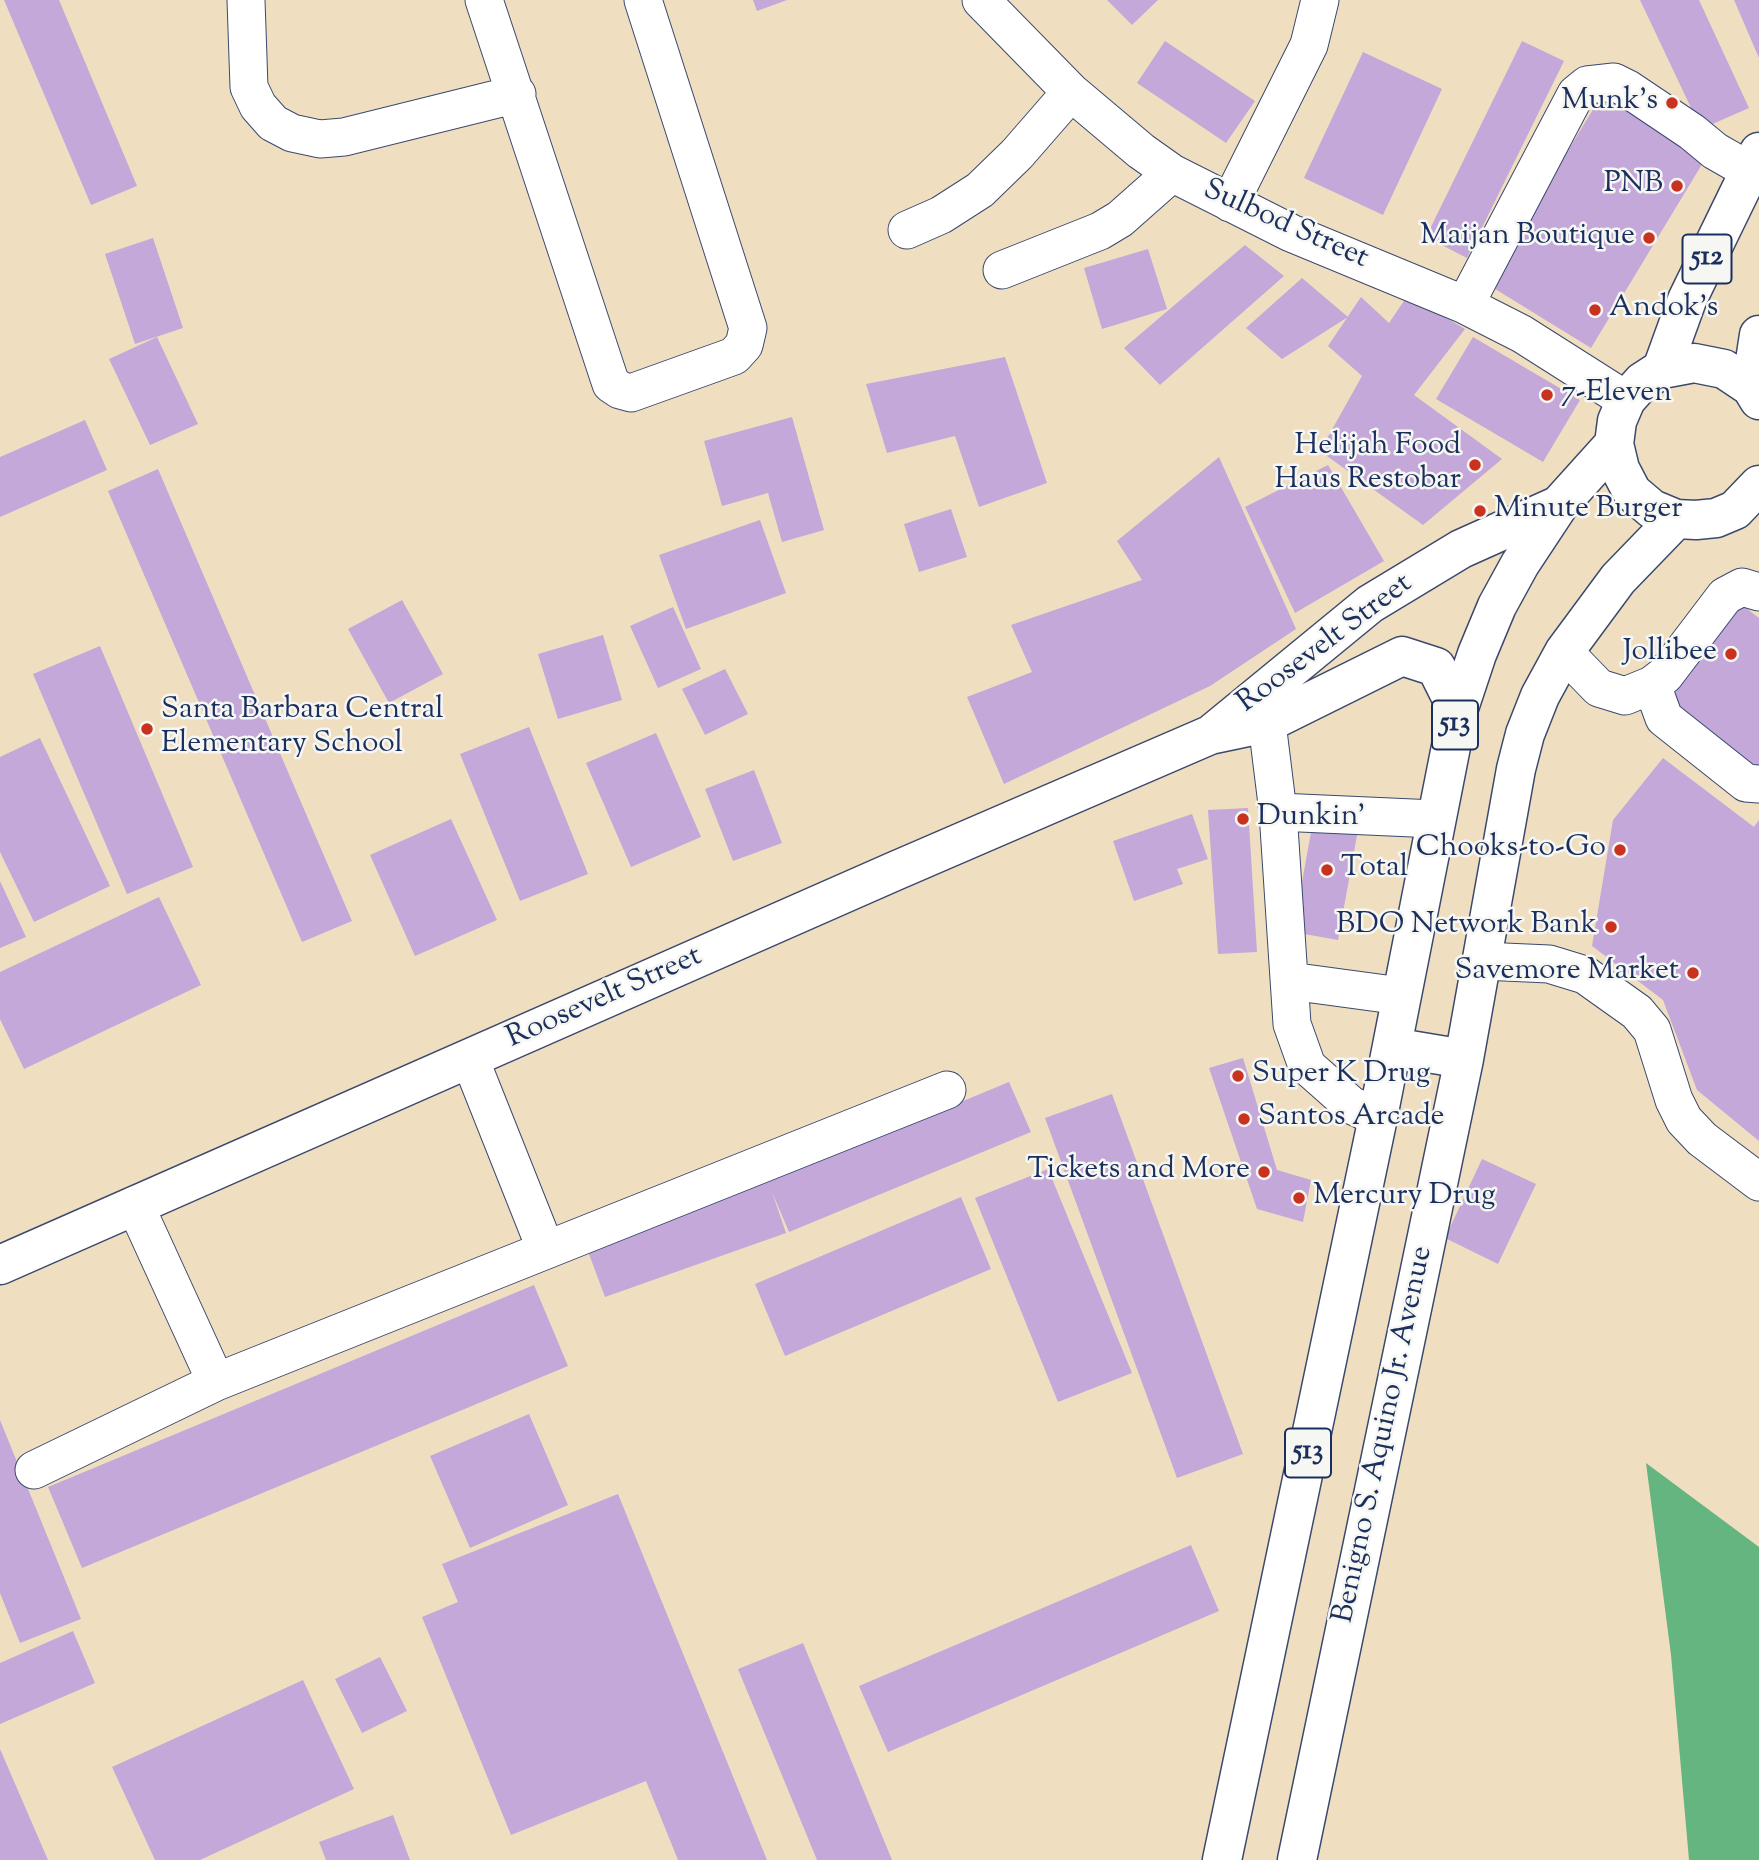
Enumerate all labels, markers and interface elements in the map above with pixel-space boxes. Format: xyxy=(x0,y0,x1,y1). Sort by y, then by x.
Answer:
place label: Munk's xyxy=(1561,85,1658,121)
marker: Munk's xyxy=(1664,95,1680,111)
place label: PNB xyxy=(1604,168,1663,204)
street label: Sulbod Street xyxy=(1197,173,1373,279)
marker: PNB xyxy=(1669,178,1685,194)
place label: Maijan Boutique xyxy=(1420,220,1635,256)
marker: Maijan Boutique xyxy=(1641,230,1657,246)
road number: 512 xyxy=(1682,234,1732,284)
place label: Andok's xyxy=(1609,292,1718,328)
marker: Andok's xyxy=(1587,302,1603,318)
place label: 7-Eleven xyxy=(1561,377,1672,413)
marker: 7-Eleven xyxy=(1539,387,1555,403)
place label: Helijah Food Haus Restobar xyxy=(1275,430,1461,500)
marker: Helijah Food Haus Restobar xyxy=(1467,457,1483,473)
place label: Minute Burger xyxy=(1494,493,1683,529)
marker: Minute Burger xyxy=(1472,503,1488,519)
street label: Roosevelt Street xyxy=(1231,568,1421,722)
place label: Jollibee xyxy=(1623,636,1717,672)
marker: Jollibee xyxy=(1723,646,1739,662)
place label: Santa Barbara Central Elementary School xyxy=(161,694,444,764)
road number: 513 xyxy=(1432,700,1478,750)
marker: Santa Barbara Central Elementary School xyxy=(139,721,155,737)
place label: Dunkin' xyxy=(1257,801,1365,837)
marker: Dunkin' xyxy=(1235,811,1251,827)
place label: Chooks-to-Go xyxy=(1416,832,1606,868)
marker: Chooks-to-Go xyxy=(1612,842,1628,858)
place label: Total xyxy=(1341,852,1408,888)
marker: Total xyxy=(1319,862,1335,878)
place label: BDO Network Bank xyxy=(1336,909,1597,945)
marker: BDO Network Bank xyxy=(1603,919,1619,935)
street label: Roosevelt Street xyxy=(502,940,708,1058)
place label: Savemore Market xyxy=(1454,955,1679,991)
marker: Savemore Market xyxy=(1685,965,1701,981)
place label: Super K Drug xyxy=(1252,1058,1430,1094)
marker: Super K Drug xyxy=(1230,1068,1246,1084)
place label: Santos Arcade xyxy=(1258,1101,1445,1137)
marker: Santos Arcade xyxy=(1236,1111,1252,1127)
place label: Tickets and More xyxy=(1027,1154,1250,1190)
marker: Tickets and More xyxy=(1256,1164,1272,1180)
place label: Mercury Drug xyxy=(1313,1180,1496,1216)
marker: Mercury Drug xyxy=(1291,1190,1307,1206)
street label: Benigno S. Aquino Jr. Avenue xyxy=(1327,1243,1443,1627)
road number: 513 xyxy=(1285,1428,1331,1478)

